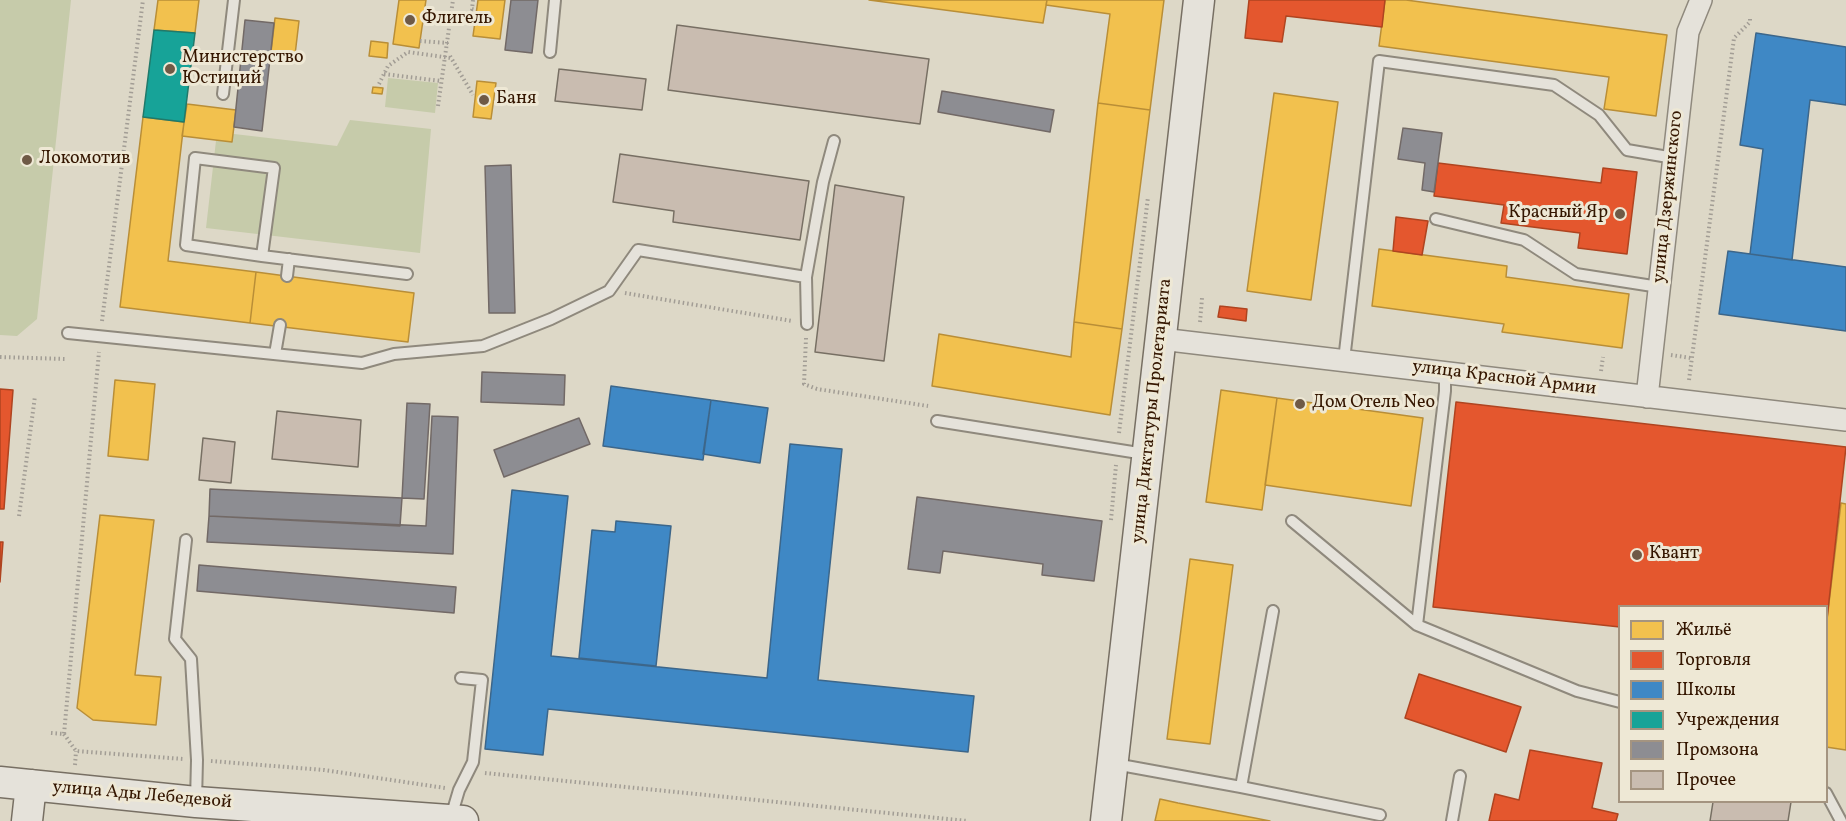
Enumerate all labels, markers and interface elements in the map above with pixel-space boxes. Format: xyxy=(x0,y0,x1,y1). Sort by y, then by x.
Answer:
place label: Флигель xyxy=(422,9,492,31)
marker: Флигель xyxy=(403,13,417,27)
place label: Министерство Юстиций xyxy=(182,48,303,90)
marker: Министерство Юстиций xyxy=(163,62,177,76)
place label: Баня xyxy=(496,89,536,111)
marker: Баня xyxy=(477,93,491,107)
street label: улица Дзержинского xyxy=(1649,110,1689,284)
place label: Локомотив xyxy=(39,149,130,171)
marker: Локомотив xyxy=(20,153,34,167)
place label: Красный Яр xyxy=(1508,203,1608,225)
marker: Красный Яр xyxy=(1613,207,1627,221)
street label: улица Диктатуры Пролетариата xyxy=(1128,277,1178,545)
street label: улица Красной Армии xyxy=(1411,357,1597,401)
place label: Дом Отель Neo xyxy=(1312,393,1435,415)
marker: Дом Отель Neo xyxy=(1293,397,1307,411)
place label: Квант xyxy=(1649,544,1699,566)
marker: Квант xyxy=(1630,548,1644,562)
legend xyxy=(1618,605,1828,803)
text: Жильё xyxy=(1676,618,1732,643)
text: Торговля xyxy=(1676,648,1751,673)
text: Школы xyxy=(1676,678,1736,703)
text: Учреждения xyxy=(1676,708,1779,733)
text: Промзона xyxy=(1676,738,1759,763)
text: Прочее xyxy=(1676,768,1736,793)
street label: улица Ады Лебедевой xyxy=(51,777,233,815)

